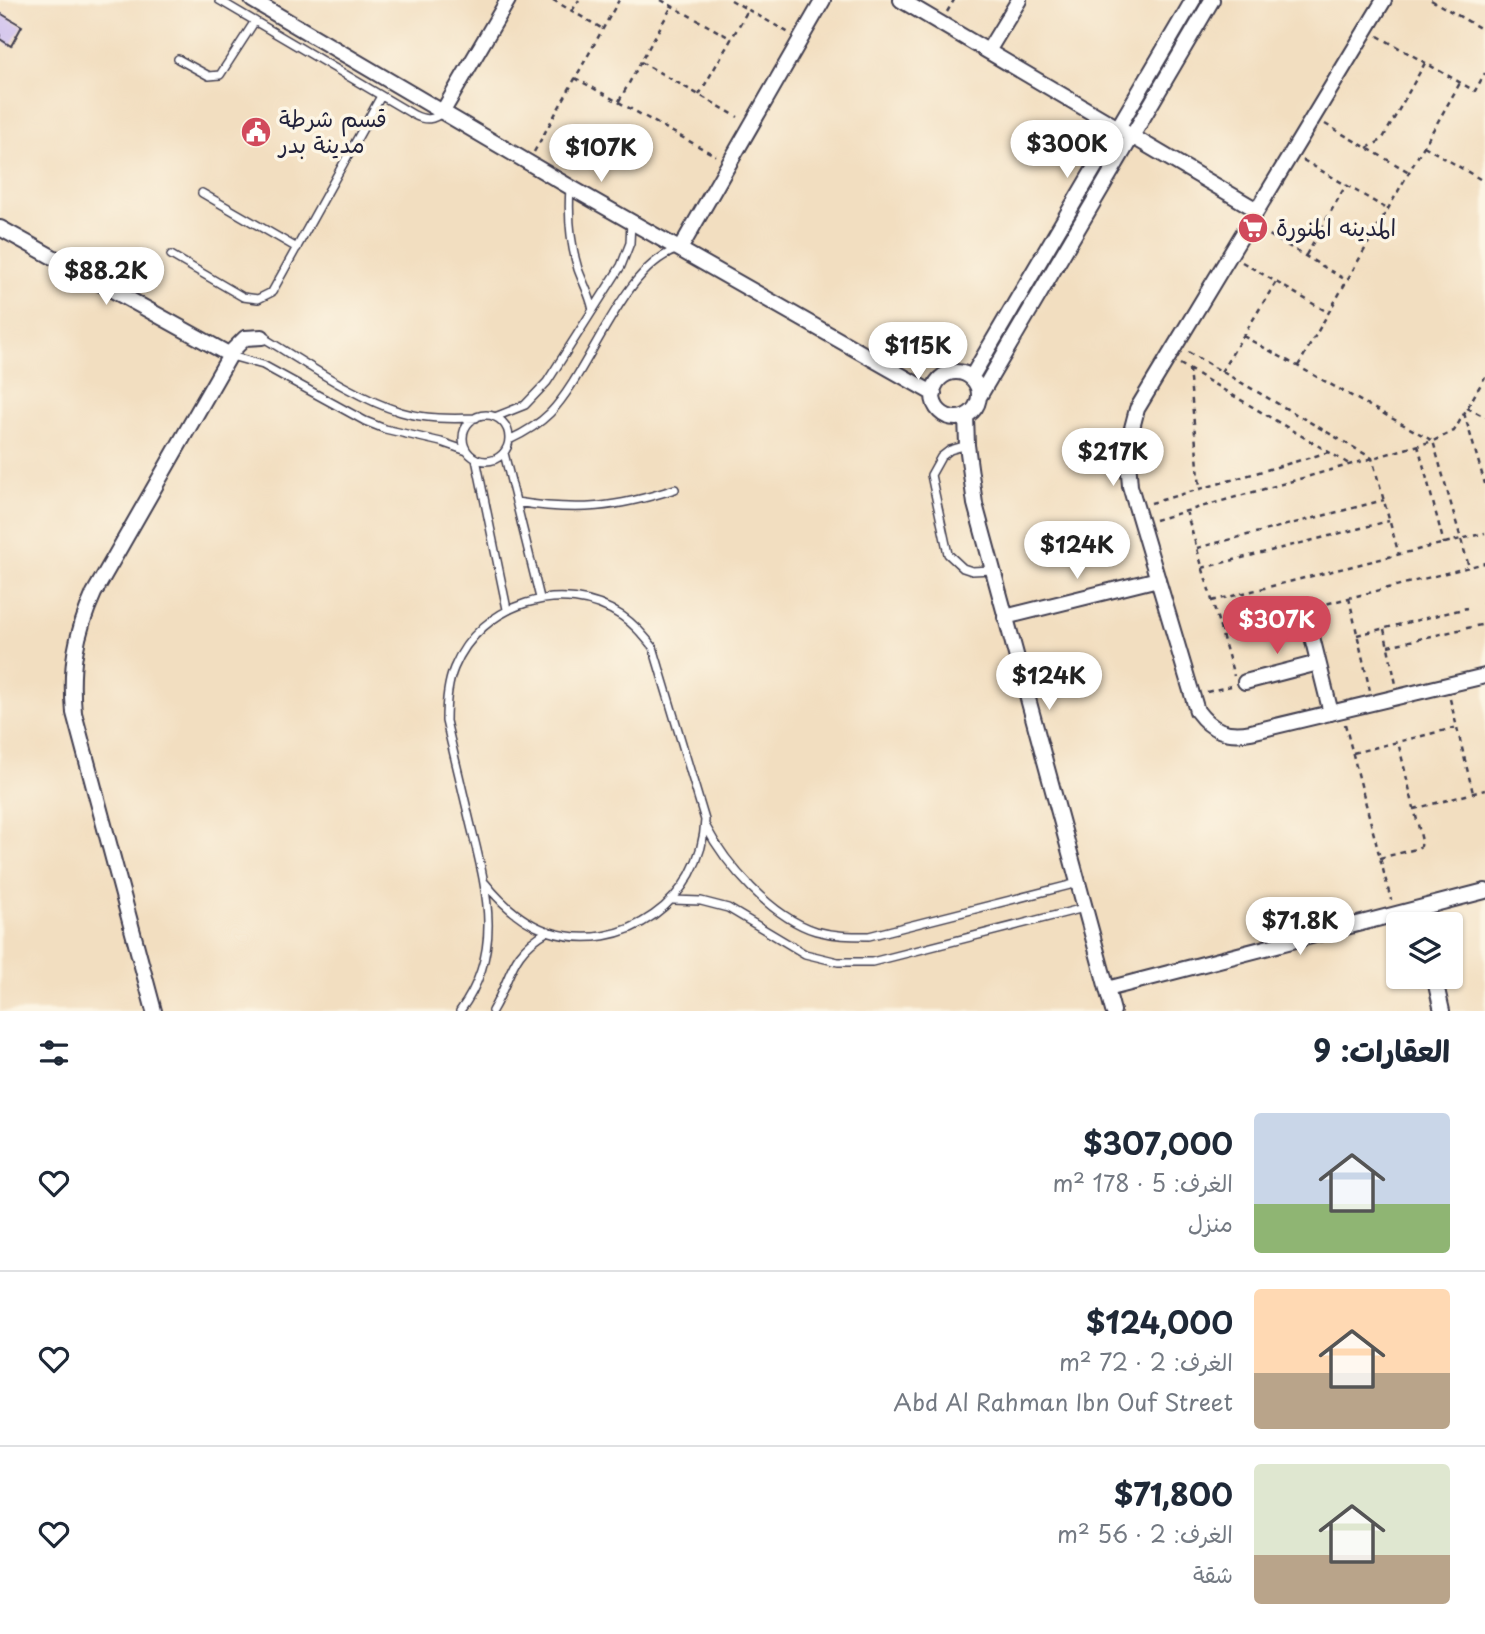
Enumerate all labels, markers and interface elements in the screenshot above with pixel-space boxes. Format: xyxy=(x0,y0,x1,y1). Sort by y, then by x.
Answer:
place label: قسم شرطة مدينة بدر xyxy=(277,100,387,161)
public building icon: قسم شرطة مدينة بدر xyxy=(239,115,273,149)
pin: $300K xyxy=(1018,120,1116,180)
pin: $107K xyxy=(552,124,650,184)
text: $300K xyxy=(1026,125,1108,160)
text: $107K xyxy=(565,129,637,164)
place label: المدينه المنورة xyxy=(1276,209,1396,244)
supermarket icon: المدينه المنورة xyxy=(1236,211,1270,245)
pin: $88.2K xyxy=(49,247,163,307)
text: $88.2K xyxy=(64,252,148,287)
pin: $115K xyxy=(869,322,967,382)
text: $115K xyxy=(884,327,952,362)
pin: $217K xyxy=(1064,428,1162,488)
text: $217K xyxy=(1078,433,1148,468)
pin: $124K xyxy=(1028,522,1126,581)
text: $124K xyxy=(1040,526,1114,561)
pin: $307K xyxy=(1228,596,1326,656)
text: $307K xyxy=(1239,601,1315,636)
pin: $124K xyxy=(1000,652,1098,712)
text: $124K xyxy=(1012,657,1086,692)
pin: $71.8K xyxy=(1243,898,1357,957)
text: $71.8K xyxy=(1262,902,1338,937)
map controls xyxy=(1386,912,1463,989)
button: layers xyxy=(1386,912,1463,989)
text: العقارات: 9 xyxy=(1313,1027,1450,1072)
icon: filters xyxy=(35,1034,73,1072)
text: $307,000 xyxy=(1083,1120,1233,1165)
icon: home xyxy=(1310,1141,1394,1225)
icon: heart xyxy=(35,1164,73,1202)
text: الغرف: 5 · 178 m² xyxy=(1052,1165,1233,1200)
text: منزل xyxy=(1188,1205,1233,1240)
text: $124,000 xyxy=(1086,1299,1233,1344)
icon: home xyxy=(1310,1317,1394,1401)
icon: heart xyxy=(35,1340,73,1378)
text: الغرف: 2 · 72 m² xyxy=(1059,1344,1233,1379)
text: Abd Al Rahman Ibn Ouf Street xyxy=(893,1384,1233,1419)
text: $71,800 xyxy=(1114,1471,1233,1516)
icon: home xyxy=(1310,1492,1394,1576)
icon: heart xyxy=(35,1515,73,1553)
text: الغرف: 2 · 56 m² xyxy=(1057,1516,1233,1551)
text: شقة xyxy=(1193,1556,1233,1591)

